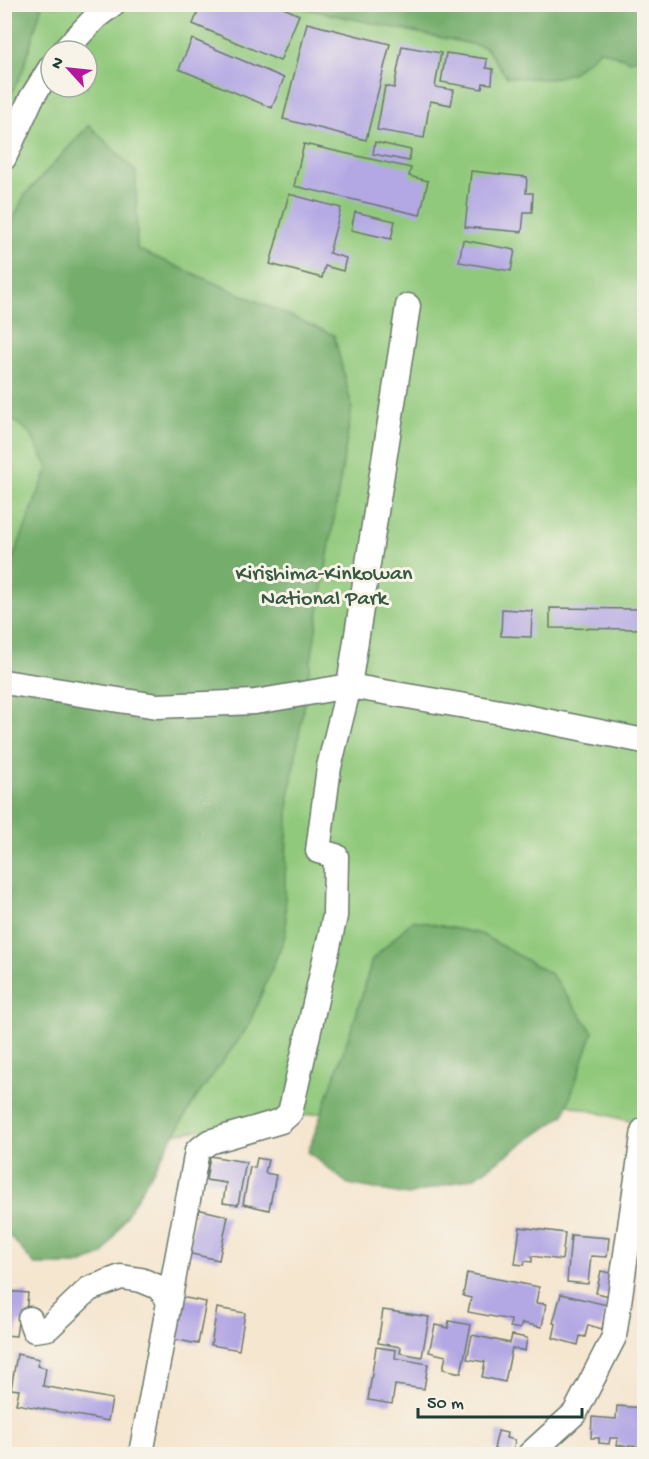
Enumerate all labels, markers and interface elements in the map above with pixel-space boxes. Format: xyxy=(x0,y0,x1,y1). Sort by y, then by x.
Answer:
north arrow xyxy=(39,39,99,99)
text: N xyxy=(48,54,70,73)
park label: Kirishima-Kinkowan National Park xyxy=(235,562,413,613)
scale bar xyxy=(418,1381,582,1419)
text: 50 m xyxy=(427,1394,464,1415)

